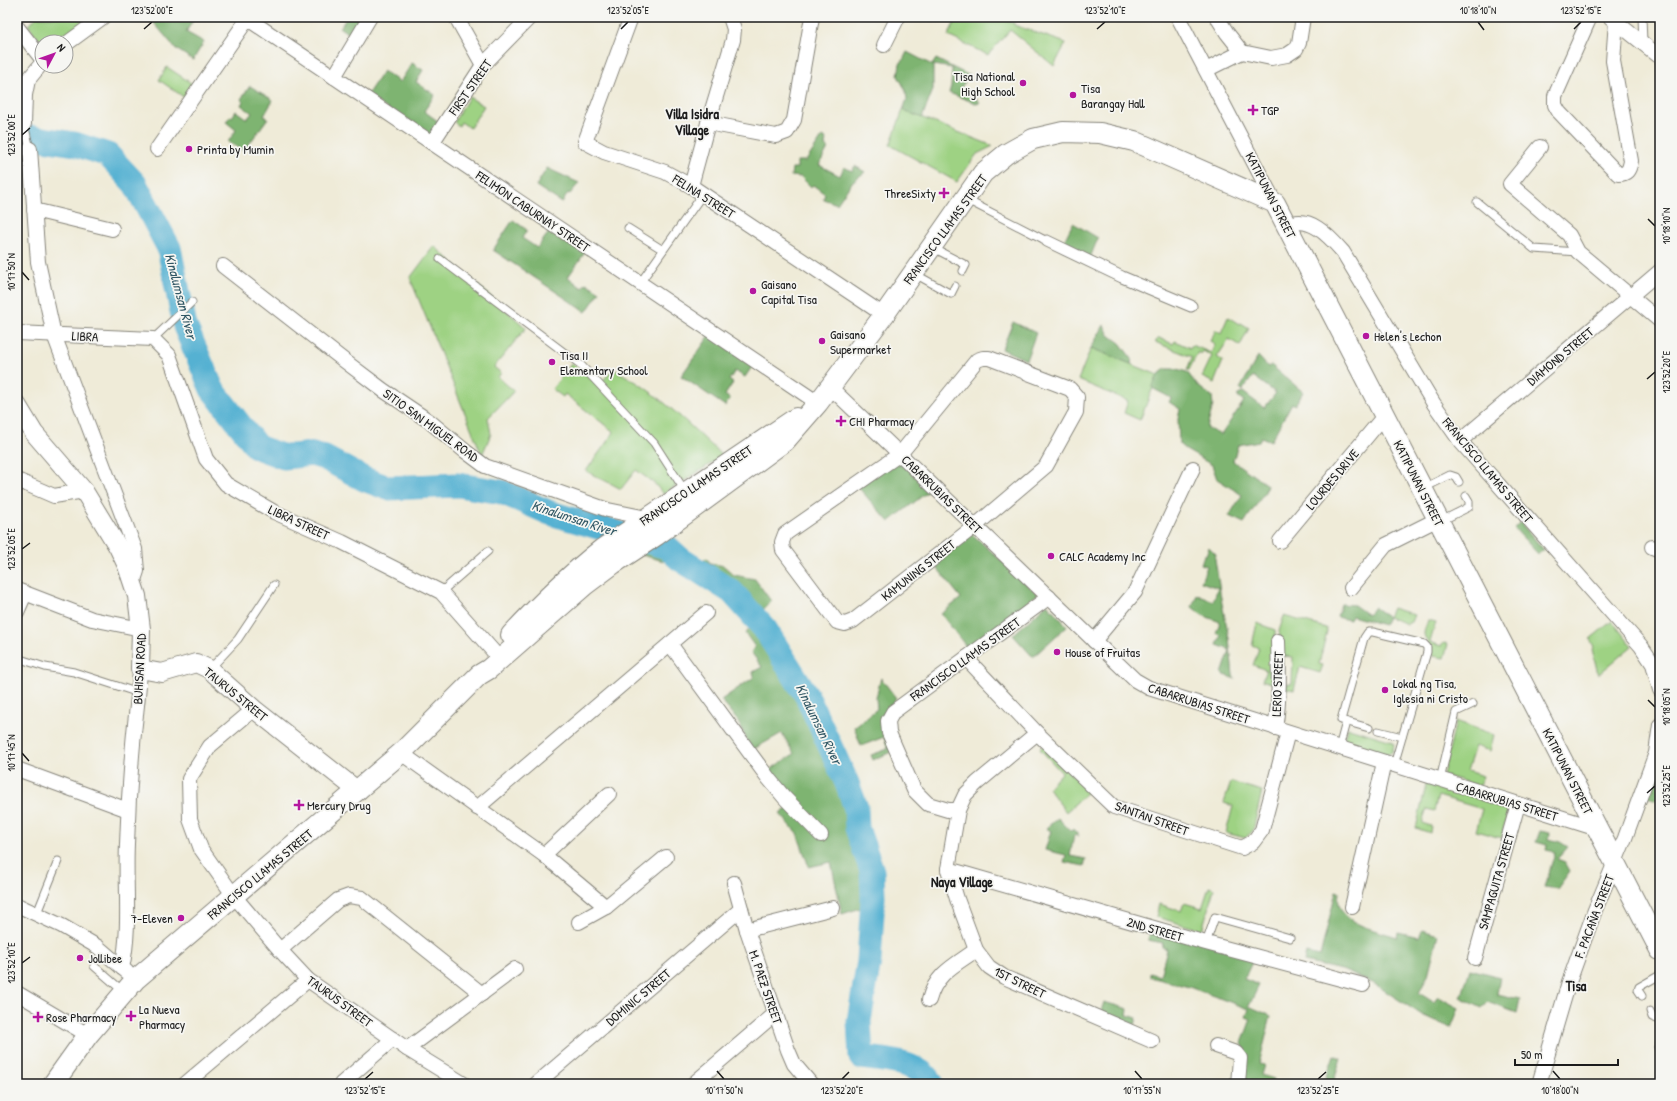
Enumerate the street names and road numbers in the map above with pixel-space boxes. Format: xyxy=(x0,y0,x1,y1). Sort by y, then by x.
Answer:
street label: FIRST STREET xyxy=(444,55,496,119)
street label: KATIPUNAN STREET xyxy=(1242,149,1301,242)
street label: FELIMON CABURNAY STREET xyxy=(472,166,594,256)
street label: FELINA STREET xyxy=(669,169,739,223)
street label: FRANCISCO LLAMAS STREET xyxy=(898,170,992,289)
street label: DIAMOND STREET xyxy=(1523,322,1598,389)
street label: LIBRA xyxy=(71,326,99,346)
street label: SITIO SAN MIGUEL ROAD xyxy=(380,384,483,466)
street label: FRANCISCO LLAMAS STREET xyxy=(1438,413,1538,527)
street label: KATIPUNAN STREET xyxy=(1390,437,1449,530)
street label: FRANCISCO LLAMAS STREET xyxy=(635,440,757,530)
street label: LOURDES DRIVE xyxy=(1301,445,1363,513)
street label: CABARRUBIAS STREET xyxy=(898,451,987,538)
street label: LIBRA STREET xyxy=(266,500,333,544)
street label: KAMUNING STREET xyxy=(877,535,960,605)
street label: FRANCISCO LLAMAS STREET xyxy=(905,612,1024,706)
street label: BUHISAN ROAD xyxy=(128,632,150,705)
street label: LERIO STREET xyxy=(1267,650,1287,717)
street label: TAURUS STREET xyxy=(200,663,272,726)
street label: CABARRUBIAS STREET xyxy=(1146,678,1253,728)
street label: KATIPUNAN STREET xyxy=(1539,725,1598,818)
street label: CABARRUBIAS STREET xyxy=(1454,777,1561,825)
street label: SANTAN STREET xyxy=(1113,796,1192,840)
street label: FRANCISCO LLAMAS STREET xyxy=(203,824,317,924)
street label: SAMPAGUITA STREET xyxy=(1474,830,1519,932)
street label: F. PACAÑA STREET xyxy=(1569,871,1619,961)
street label: 2ND STREET xyxy=(1125,912,1186,946)
street label: M. PAEZ STREET xyxy=(745,948,787,1027)
street label: 1ST STREET xyxy=(991,962,1050,1003)
street label: DOMINIC STREET xyxy=(602,964,675,1030)
street label: TAURUS STREET xyxy=(304,971,377,1031)

